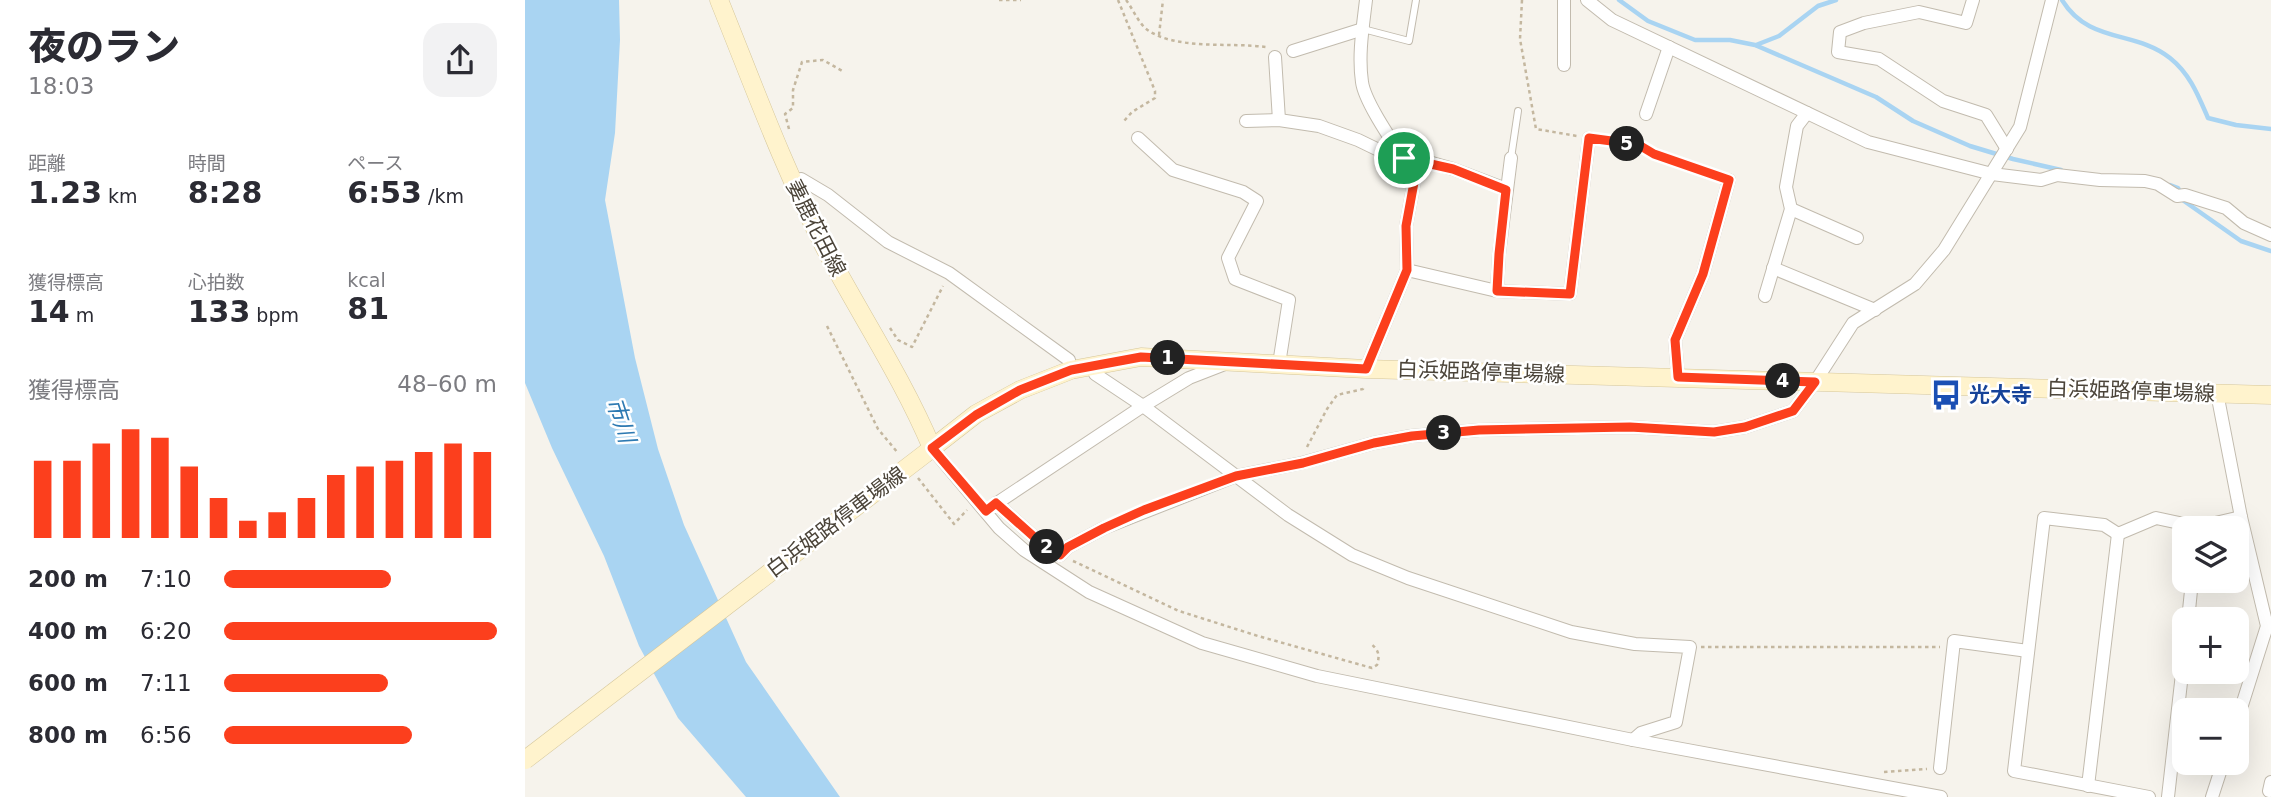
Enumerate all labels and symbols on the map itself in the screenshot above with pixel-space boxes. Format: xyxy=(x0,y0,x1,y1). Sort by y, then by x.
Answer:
pin: 5 xyxy=(1609,127,1645,162)
pin xyxy=(1374,128,1434,188)
street label: 妻鹿花田線 xyxy=(781,176,851,280)
pin: 1 xyxy=(1151,340,1185,376)
street label: 白浜姫路停車場線 xyxy=(1397,357,1565,387)
pin: 4 xyxy=(1765,364,1801,398)
street label: 白浜姫路停車場線 xyxy=(2047,376,2215,406)
bus stop icon: 光大寺 xyxy=(1929,378,1963,412)
place label: 光大寺 xyxy=(1969,383,2032,407)
water label: 市川 xyxy=(602,394,641,449)
pin: 3 xyxy=(1427,416,1461,450)
street label: 白浜姫路停車場線 xyxy=(762,462,910,582)
pin: 2 xyxy=(1029,530,1065,564)

